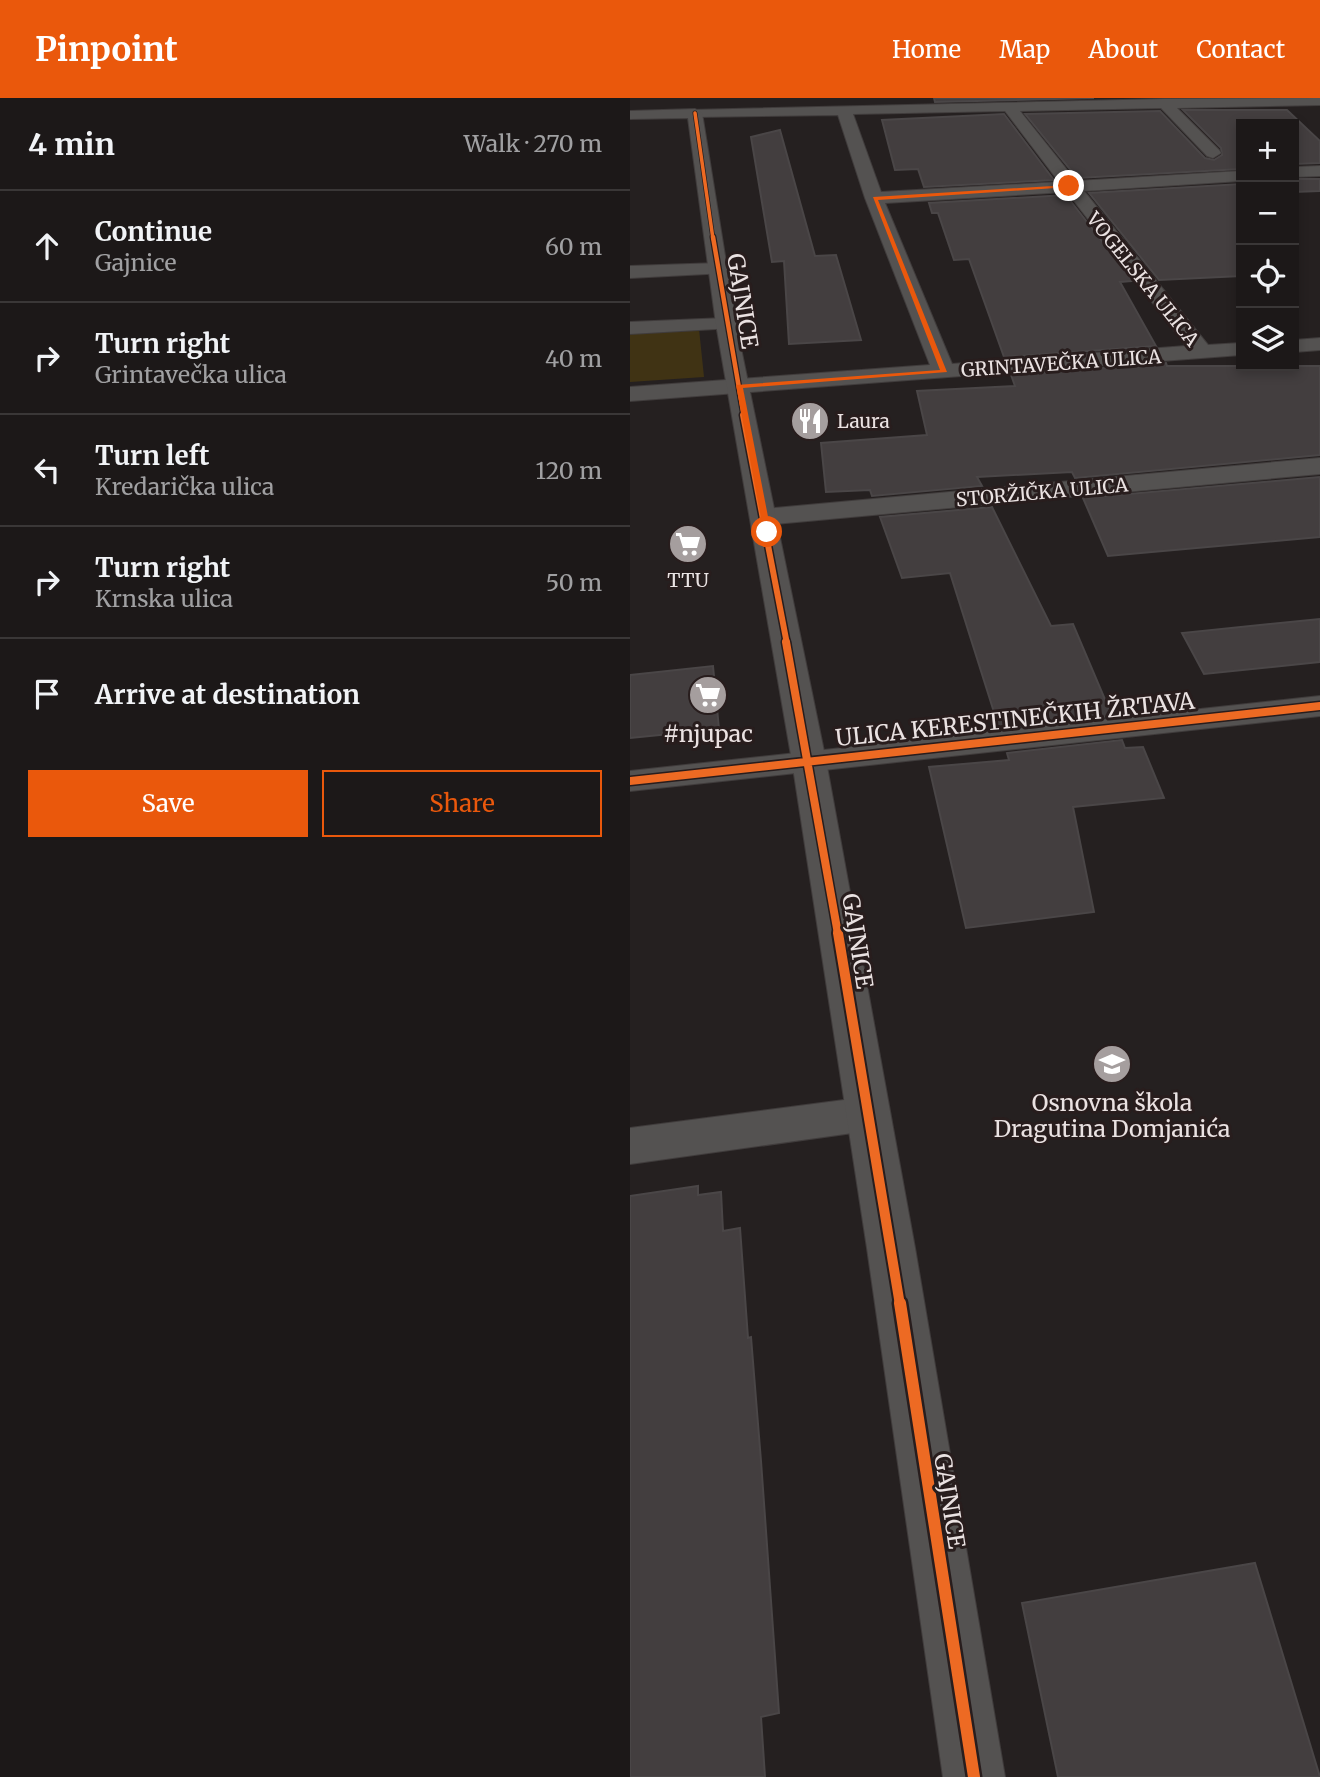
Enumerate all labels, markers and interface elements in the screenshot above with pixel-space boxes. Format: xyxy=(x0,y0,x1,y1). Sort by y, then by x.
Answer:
text: Pinpoint xyxy=(35,29,178,70)
text: Home xyxy=(892,34,961,65)
text: Map xyxy=(999,34,1050,65)
text: About xyxy=(1088,34,1158,65)
text: Contact xyxy=(1196,34,1285,65)
map controls xyxy=(1236,119,1299,371)
button: + xyxy=(1236,119,1299,182)
text: 4 min xyxy=(28,125,115,163)
text: Walk · 270 m xyxy=(464,129,602,158)
route end xyxy=(1053,170,1084,201)
button: − xyxy=(1236,182,1299,245)
street label: VOGELSKA ULICA xyxy=(1081,206,1205,351)
text: Continue xyxy=(95,215,212,248)
icon: ahead xyxy=(28,227,66,265)
text: 60 m xyxy=(545,232,602,261)
button: locate xyxy=(1236,245,1299,308)
text: Gajnice xyxy=(95,248,177,277)
street label: GAJNICE xyxy=(721,251,765,351)
button: layers xyxy=(1236,308,1299,371)
text: Turn right xyxy=(95,327,230,360)
icon: right xyxy=(28,339,66,377)
street label: GRINTAVEČKA ULICA xyxy=(960,343,1163,382)
text: 40 m xyxy=(545,344,602,373)
text: Grintavečka ulica xyxy=(95,360,287,389)
restaurant icon: Laura xyxy=(789,400,831,442)
place label: Laura xyxy=(837,409,890,433)
text: Turn left xyxy=(95,439,209,472)
icon: left xyxy=(28,451,66,489)
text: 120 m xyxy=(536,456,602,485)
street label: STORŽIČKA ULICA xyxy=(955,471,1130,511)
text: Kredarička ulica xyxy=(95,472,274,501)
route start xyxy=(751,516,782,547)
supermarket icon: TTU xyxy=(667,523,709,565)
text: Turn right xyxy=(95,551,230,584)
icon: right xyxy=(28,563,66,601)
text: 50 m xyxy=(546,568,602,597)
place label: TTU xyxy=(667,568,709,592)
text: Krnska ulica xyxy=(95,584,233,613)
supermarket icon: #njupac xyxy=(687,674,729,716)
icon: arrive xyxy=(28,675,66,713)
text: Arrive at destination xyxy=(95,678,360,711)
street label: ULICA KERESTINEČKIH ŽRTAVA xyxy=(834,686,1197,752)
place label: #njupac xyxy=(663,719,753,748)
button: Save xyxy=(28,770,308,837)
button: Share xyxy=(322,770,602,837)
street label: GAJNICE xyxy=(836,891,880,991)
school or university icon: Osnovna škola Dragutina Domjanića xyxy=(1091,1043,1133,1085)
place label: Osnovna škola Dragutina Domjanića xyxy=(994,1088,1230,1143)
street label: GAJNICE xyxy=(928,1451,972,1551)

